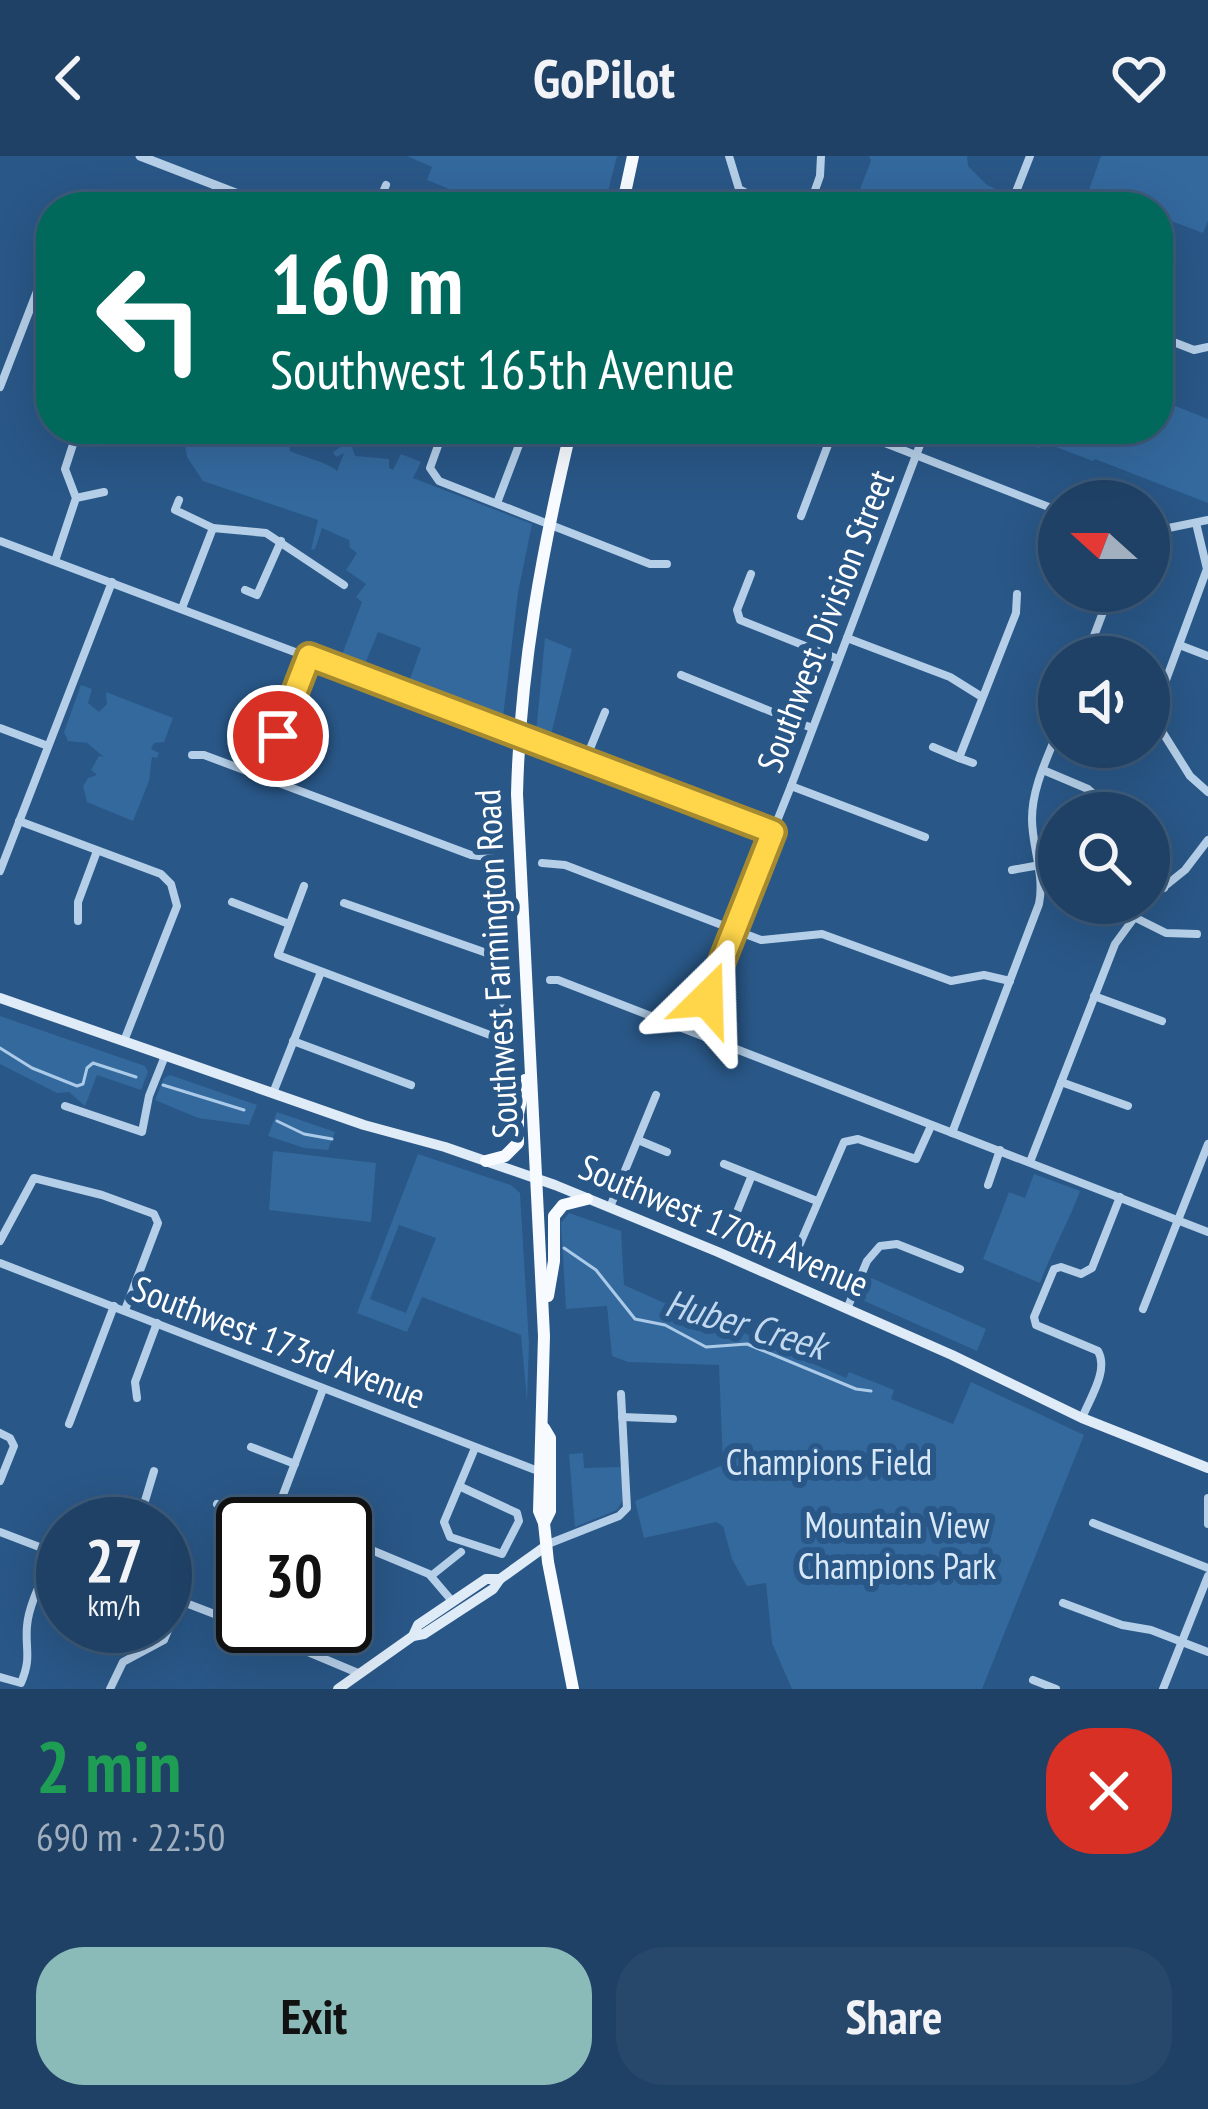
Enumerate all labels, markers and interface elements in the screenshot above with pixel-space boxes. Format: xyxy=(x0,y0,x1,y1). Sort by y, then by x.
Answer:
text: GoPilot xyxy=(533,43,675,113)
icon: back xyxy=(36,45,102,111)
icon: heart xyxy=(1106,45,1172,111)
text: 160 m xyxy=(270,228,463,337)
icon: left xyxy=(72,240,228,396)
text: Southwest 165th Avenue xyxy=(270,334,735,404)
street label: Southwest Division Street xyxy=(745,463,904,779)
north arrow xyxy=(1038,480,1170,612)
map controls xyxy=(1038,480,1170,924)
button: sound xyxy=(1038,636,1170,768)
pin xyxy=(227,685,329,787)
icon: arrive xyxy=(245,703,311,769)
street label: Southwest Farmington Road xyxy=(463,788,528,1140)
button: search xyxy=(1038,792,1170,924)
position arrow xyxy=(644,936,770,1062)
street label: Southwest 170th Avenue xyxy=(572,1142,876,1307)
street label: Southwest 173rd Avenue xyxy=(126,1264,432,1419)
water label: Huber Creek xyxy=(660,1276,837,1372)
park label: Champions Field xyxy=(726,1438,932,1485)
speed limit sign: 30 xyxy=(216,1497,372,1653)
park label: Mountain View Champions Park xyxy=(798,1501,996,1589)
text: 27 xyxy=(85,1521,143,1599)
text: km/h xyxy=(87,1585,141,1624)
text: 2 min xyxy=(36,1719,181,1812)
button: close xyxy=(1046,1728,1172,1854)
text: 690 m · 22:50 xyxy=(36,1811,225,1862)
button: Exit xyxy=(36,1947,592,2085)
button: Share xyxy=(616,1947,1172,2085)

